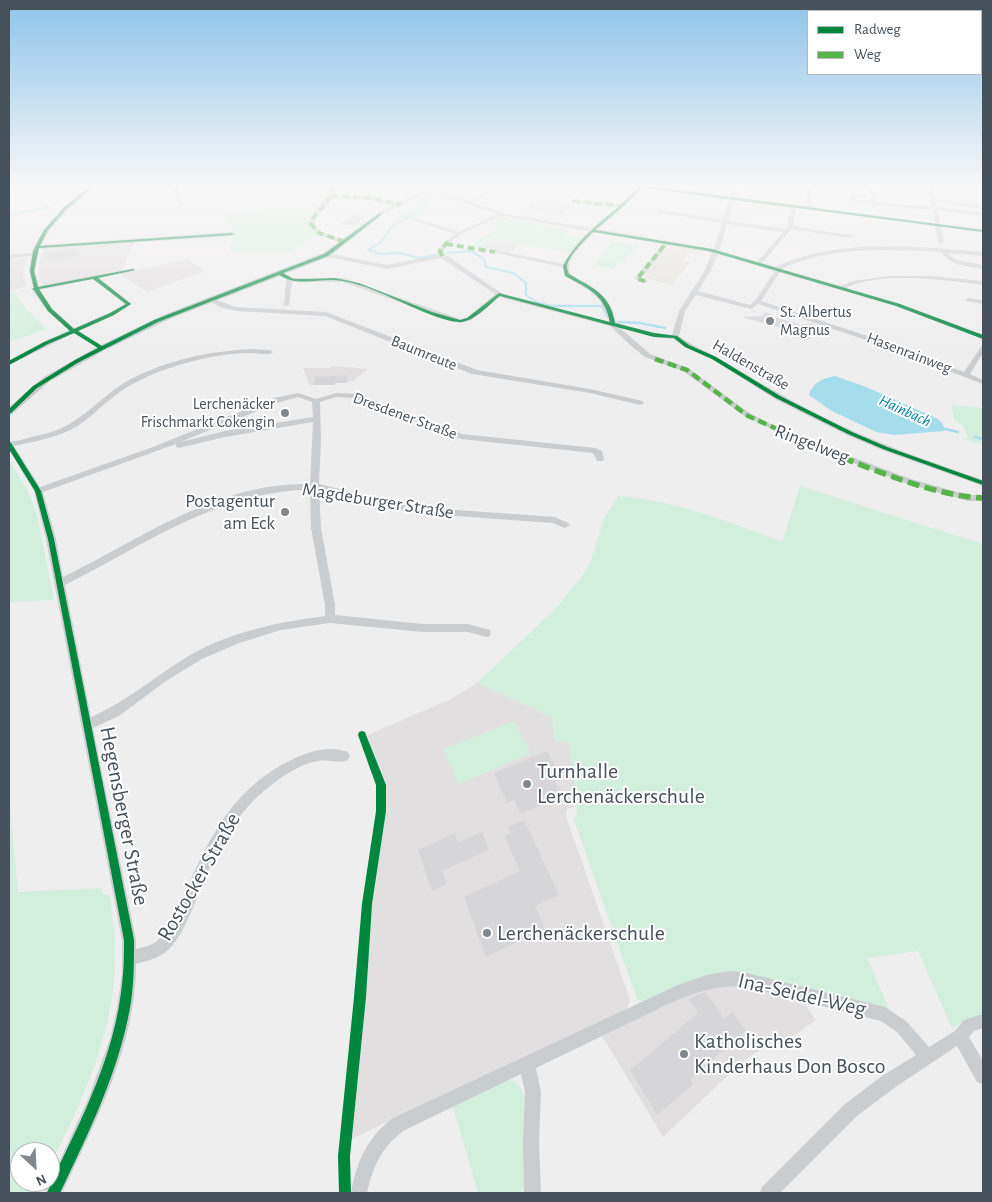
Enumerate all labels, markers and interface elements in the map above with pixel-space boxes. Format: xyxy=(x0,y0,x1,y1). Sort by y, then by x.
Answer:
legend xyxy=(807,10,982,75)
text: Radweg xyxy=(854,22,901,37)
text: Weg xyxy=(854,47,881,62)
place label: St. Albertus Magnus xyxy=(780,302,852,340)
marker: St. Albertus Magnus xyxy=(764,315,776,327)
street label: Hasenrainweg xyxy=(864,328,954,378)
street label: Baumreute xyxy=(388,331,460,375)
street label: Haldenstraße xyxy=(709,335,793,395)
street label: Dresdener Straße xyxy=(350,388,460,444)
water label: Hainbach xyxy=(876,391,934,431)
place label: Lerchenäcker Frischmarkt Cokengin xyxy=(141,394,275,432)
marker: Lerchenäcker Frischmarkt Cokengin xyxy=(279,407,291,419)
street label: Ringelweg xyxy=(772,419,852,469)
street label: Magdeburger Straße xyxy=(301,478,455,524)
place label: Postagentur am Eck xyxy=(185,490,275,534)
marker: Postagentur am Eck xyxy=(279,506,291,518)
street label: Hegensberger Straße xyxy=(94,724,154,908)
place label: Turnhalle Lerchenäckerschule xyxy=(537,758,705,809)
marker: Turnhalle Lerchenäckerschule xyxy=(521,778,533,790)
street label: Rostocker Straße xyxy=(152,808,246,946)
place label: Lerchenäckerschule xyxy=(497,920,665,946)
marker: Lerchenäckerschule xyxy=(481,927,493,939)
street label: Ina-Seidel-Weg xyxy=(735,967,869,1023)
place label: Katholisches Kinderhaus Don Bosco xyxy=(694,1028,886,1080)
marker: Katholisches Kinderhaus Don Bosco xyxy=(678,1048,690,1060)
north arrow xyxy=(10,1142,60,1192)
text: N xyxy=(34,1171,48,1188)

